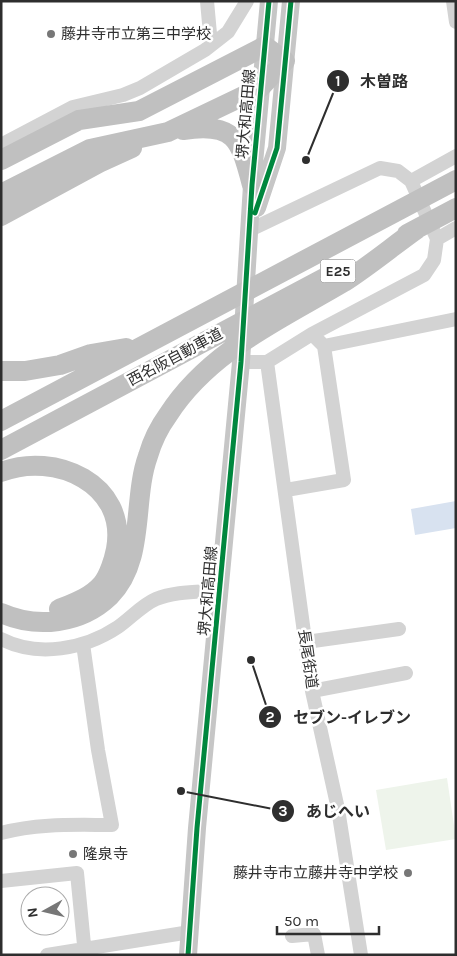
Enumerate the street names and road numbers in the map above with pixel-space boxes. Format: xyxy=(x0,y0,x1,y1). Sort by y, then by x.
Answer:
street label: 堺大和高田線 xyxy=(233,68,259,160)
road number: E25 xyxy=(320,260,356,282)
street label: 西名阪自動車道 xyxy=(124,324,226,390)
street label: 堺大和高田線 xyxy=(195,545,221,637)
street label: 長尾街道 xyxy=(295,628,321,690)

